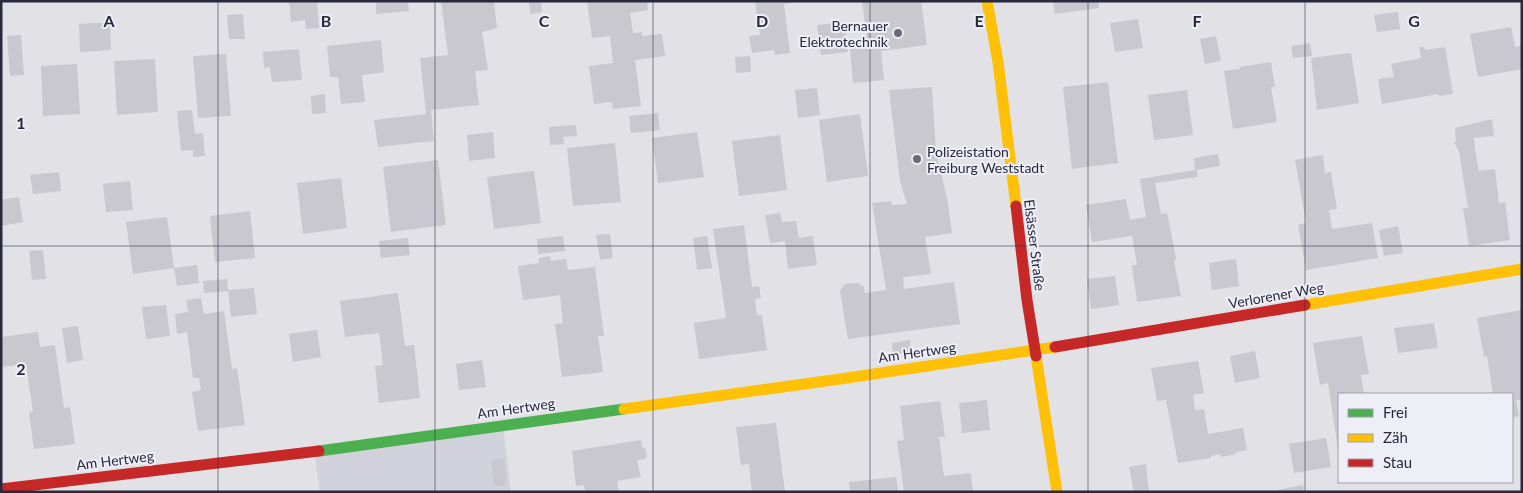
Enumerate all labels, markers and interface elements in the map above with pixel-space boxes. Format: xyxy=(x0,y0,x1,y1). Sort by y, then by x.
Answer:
text: A xyxy=(102,11,115,30)
text: B xyxy=(321,11,331,30)
text: C xyxy=(539,11,550,30)
text: D xyxy=(756,11,768,30)
text: E xyxy=(974,11,984,30)
text: F xyxy=(1192,11,1202,30)
text: G xyxy=(1408,11,1420,30)
place label: Bernauer Elektrotechnik xyxy=(799,17,889,50)
marker: Bernauer Elektrotechnik xyxy=(892,27,904,39)
text: 1 xyxy=(16,113,26,132)
place label: Polizeistation Freiburg Weststadt xyxy=(927,143,1044,176)
marker: Polizeistation Freiburg Weststadt xyxy=(911,153,923,165)
street label: Elsässer Straße xyxy=(1021,198,1049,292)
street label: Verlorener Weg xyxy=(1227,278,1325,312)
street label: Am Hertweg xyxy=(877,338,957,366)
text: 2 xyxy=(16,359,26,378)
legend xyxy=(1338,393,1513,483)
street label: Am Hertweg xyxy=(476,394,556,422)
text: Frei xyxy=(1383,403,1408,421)
text: Zäh xyxy=(1383,428,1408,446)
street label: Am Hertweg xyxy=(75,447,155,473)
text: Stau xyxy=(1383,453,1412,471)

